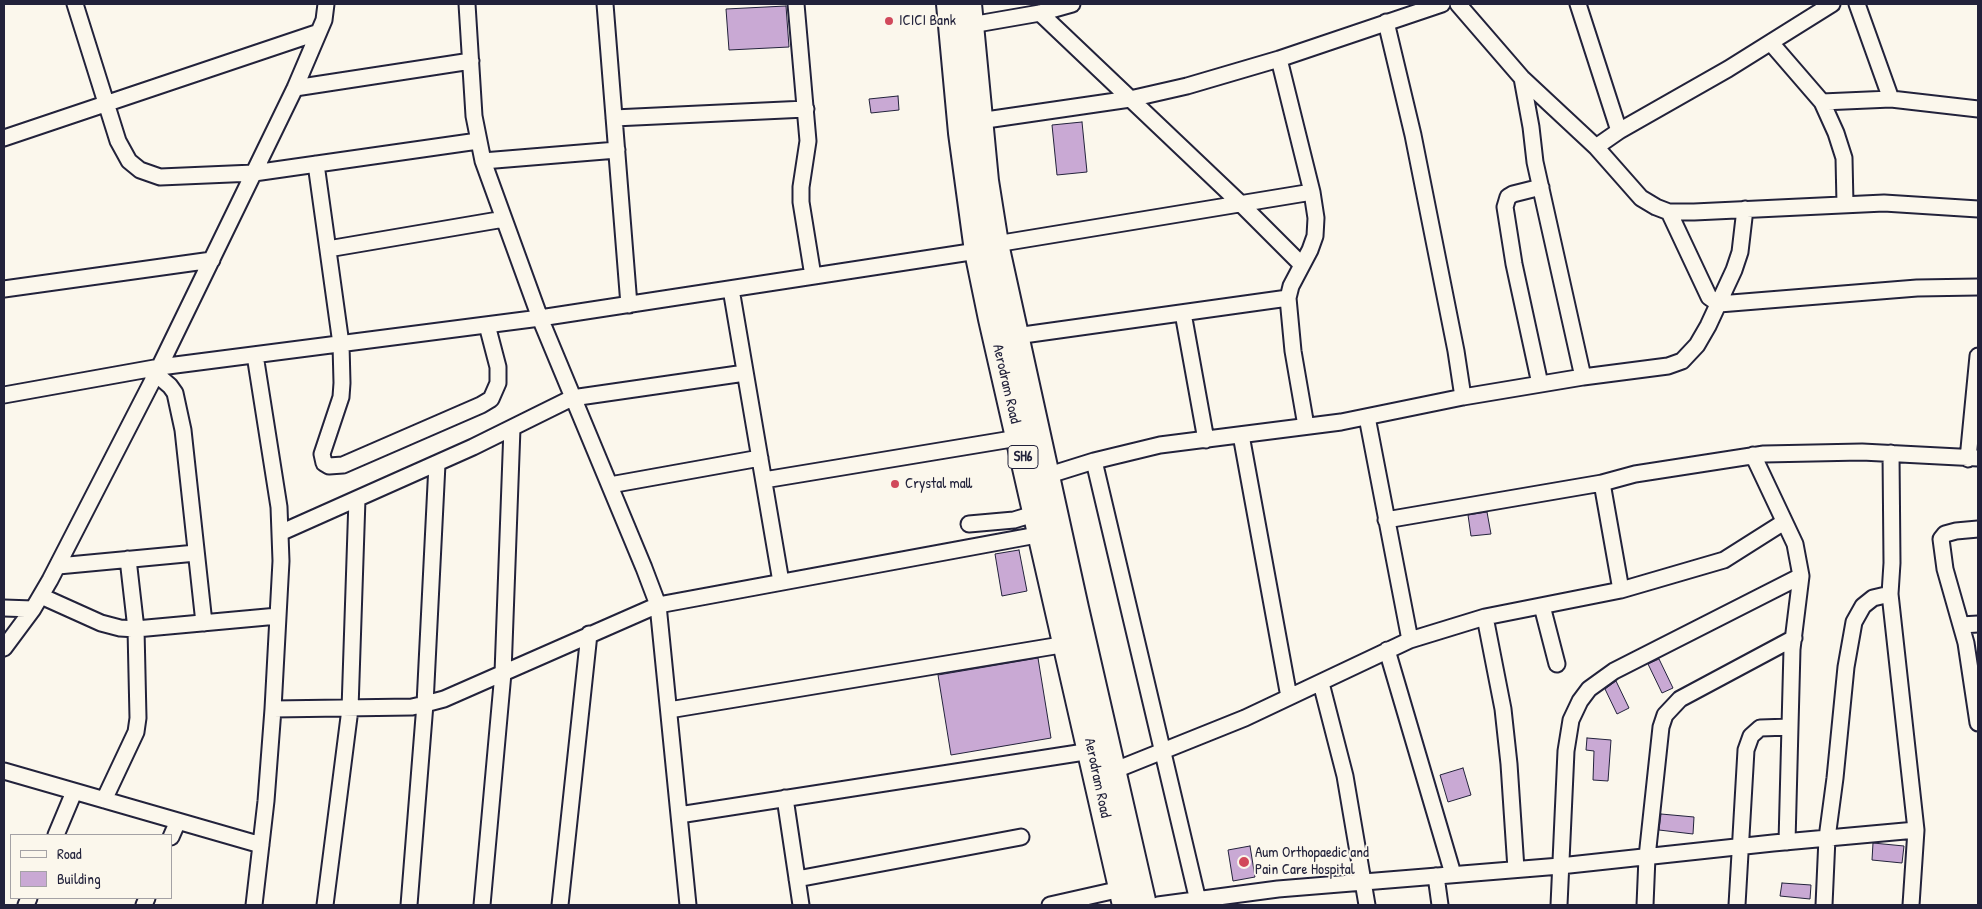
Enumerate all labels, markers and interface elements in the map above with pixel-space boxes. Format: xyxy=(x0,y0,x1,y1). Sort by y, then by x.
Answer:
place label: ICICI Bank xyxy=(899,12,956,30)
marker: ICICI Bank xyxy=(883,15,895,27)
street label: Aerodram Road xyxy=(988,343,1024,425)
road number: SH6 xyxy=(1008,446,1038,468)
place label: Crystal mall xyxy=(905,475,972,493)
marker: Crystal mall xyxy=(889,478,901,490)
street label: Aerodram Road xyxy=(1080,737,1114,819)
legend xyxy=(10,834,172,899)
text: Road xyxy=(57,843,82,864)
place label: Aum Orthopaedic and Pain Care Hospital xyxy=(1255,844,1369,879)
marker: Aum Orthopaedic and Pain Care Hospital xyxy=(1237,855,1251,869)
text: Building xyxy=(57,868,101,889)

